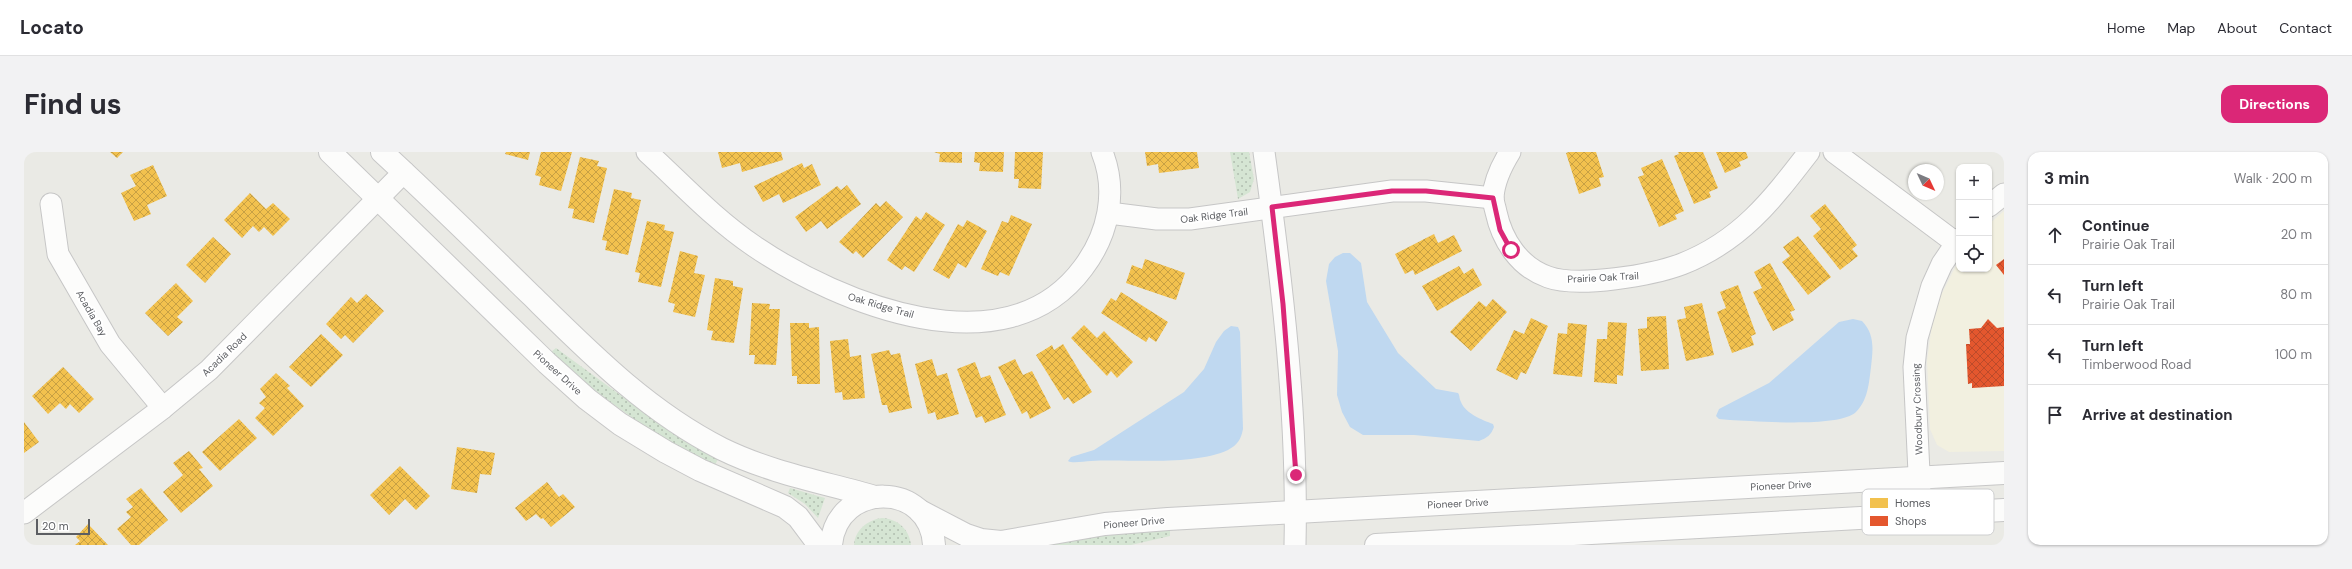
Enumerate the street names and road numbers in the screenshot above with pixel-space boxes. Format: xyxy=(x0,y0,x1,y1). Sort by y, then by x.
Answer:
street label: Oak Ridge Trail xyxy=(1180,205,1249,226)
street label: Prairie Oak Trail xyxy=(1567,269,1639,286)
street label: Acadia Bay xyxy=(73,288,110,339)
street label: Oak Ridge Trail xyxy=(846,290,915,321)
street label: Acadia Road xyxy=(199,330,250,379)
street label: Pioneer Drive xyxy=(531,347,585,398)
street label: Woodbury Crossing xyxy=(1909,363,1926,455)
street label: Pioneer Drive xyxy=(1750,477,1812,494)
street label: Pioneer Drive xyxy=(1427,495,1489,512)
street label: Pioneer Drive xyxy=(1103,513,1165,532)

